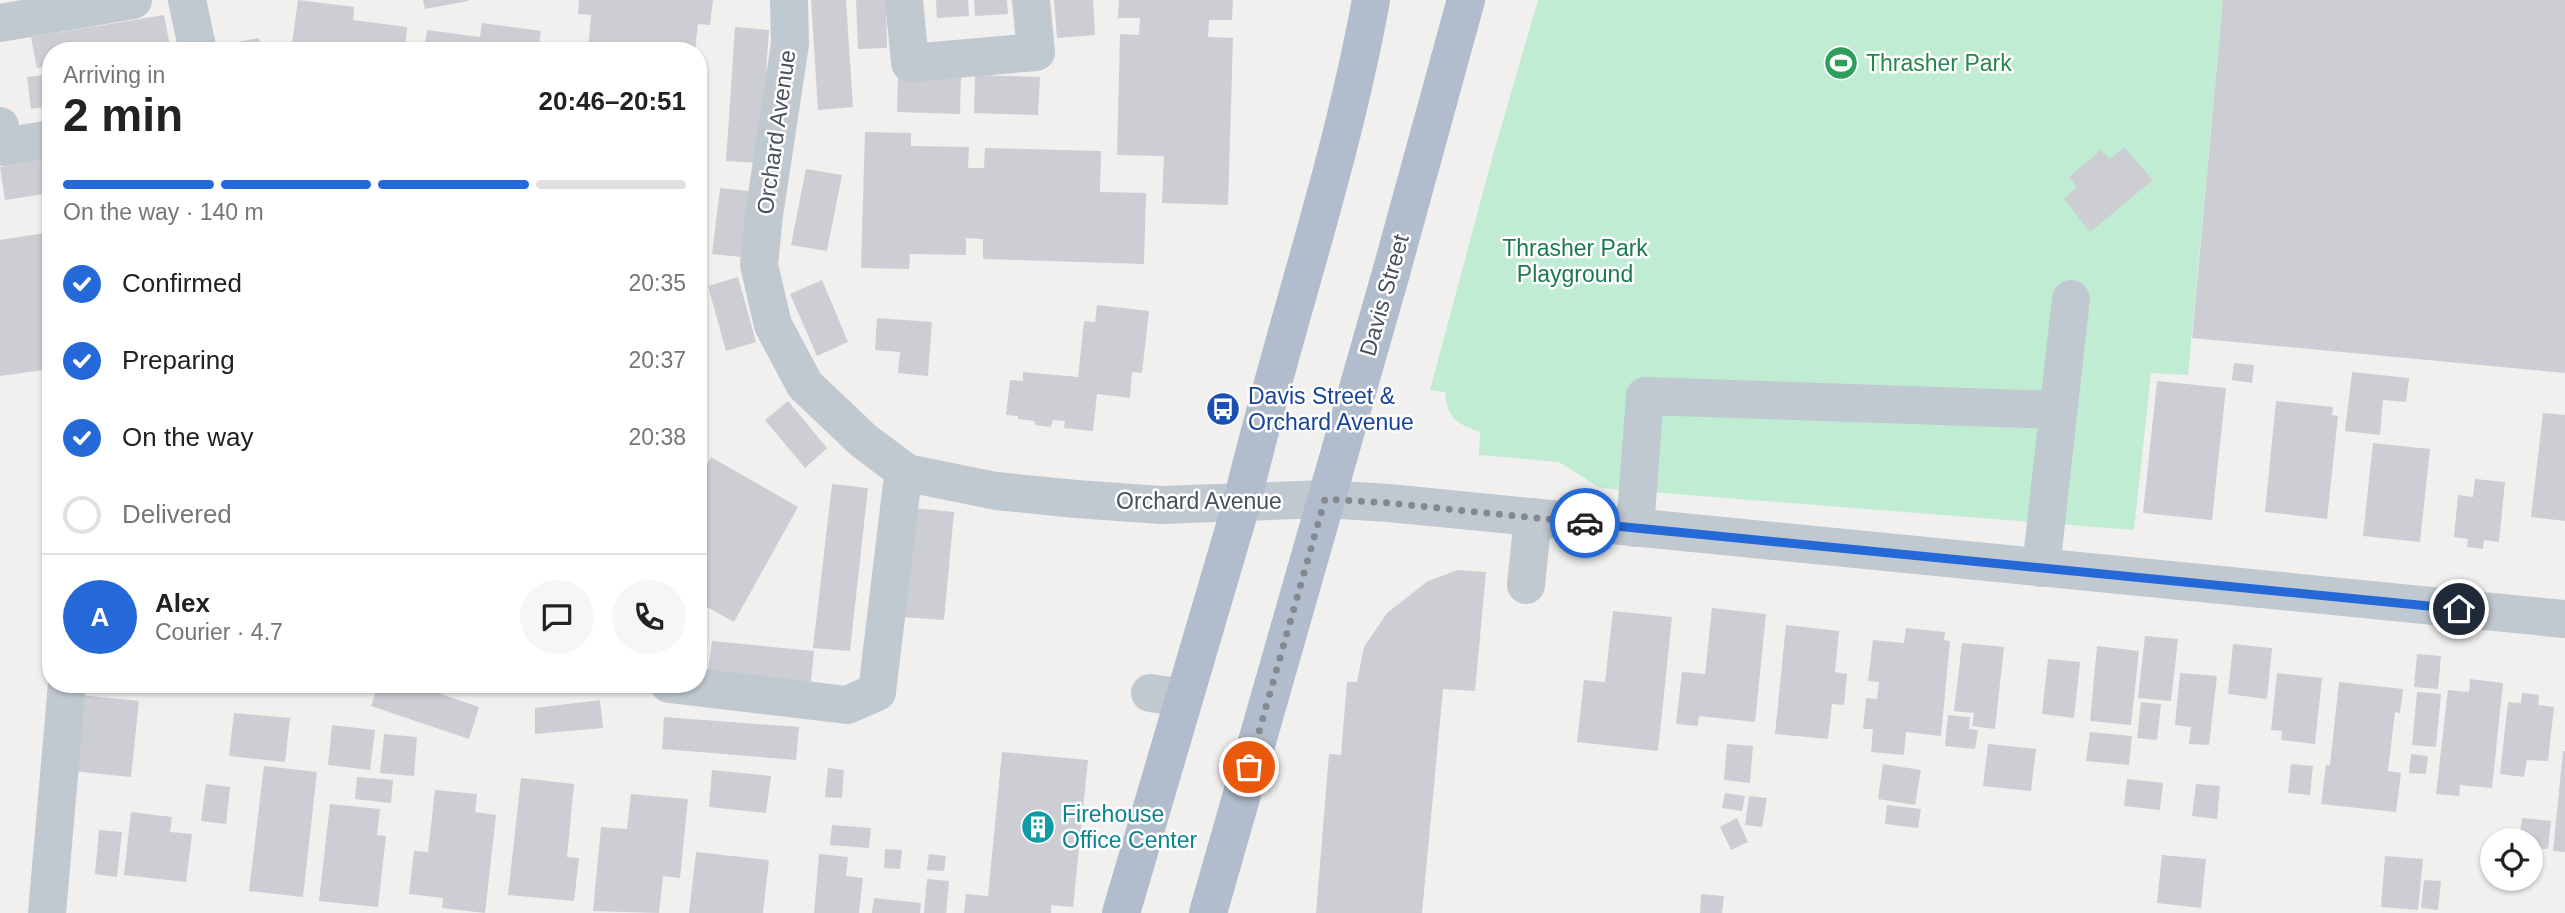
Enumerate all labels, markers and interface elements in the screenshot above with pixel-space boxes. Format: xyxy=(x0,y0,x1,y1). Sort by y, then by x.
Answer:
sports icon: Thrasher Park xyxy=(1822,44,1860,82)
street label: Orchard Avenue xyxy=(752,48,800,216)
place label: Thrasher Park xyxy=(1866,50,2012,76)
text: Arriving in xyxy=(63,62,165,88)
text: 20:46–20:51 xyxy=(539,86,686,116)
text: 2 min xyxy=(63,89,183,141)
text: On the way · 140 m xyxy=(63,199,264,225)
street label: Davis Street xyxy=(1354,231,1414,359)
park label: Thrasher Park Playground xyxy=(1502,235,1648,287)
icon: check xyxy=(63,265,101,303)
text: Confirmed xyxy=(122,268,242,298)
text: 20:35 xyxy=(628,270,686,296)
icon: check xyxy=(63,342,101,380)
text: Preparing xyxy=(122,345,235,375)
text: 20:37 xyxy=(628,347,686,373)
place label: Davis Street & Orchard Avenue xyxy=(1248,383,1414,435)
bus stop icon: Davis Street & Orchard Avenue xyxy=(1204,390,1242,428)
icon: check xyxy=(63,419,101,457)
text: On the way xyxy=(122,422,254,452)
text: 20:38 xyxy=(628,424,686,450)
street label: Orchard Avenue xyxy=(1116,488,1282,514)
courier xyxy=(1550,488,1620,558)
text: Delivered xyxy=(122,499,232,529)
icon: car xyxy=(1566,504,1604,542)
pin xyxy=(2429,579,2489,639)
button: chat xyxy=(520,580,594,654)
button: phone xyxy=(612,580,686,654)
text: Alex xyxy=(155,588,210,618)
icon: home xyxy=(2440,590,2478,628)
text: A xyxy=(91,602,109,632)
text: Courier · 4.7 xyxy=(155,619,283,645)
pin xyxy=(1219,737,1279,797)
icon: bag xyxy=(1230,748,1268,786)
place label: Firehouse Office Center xyxy=(1062,801,1197,853)
building icon: Firehouse Office Center xyxy=(1019,808,1057,846)
map controls xyxy=(2480,828,2543,891)
button: locate xyxy=(2480,828,2543,891)

